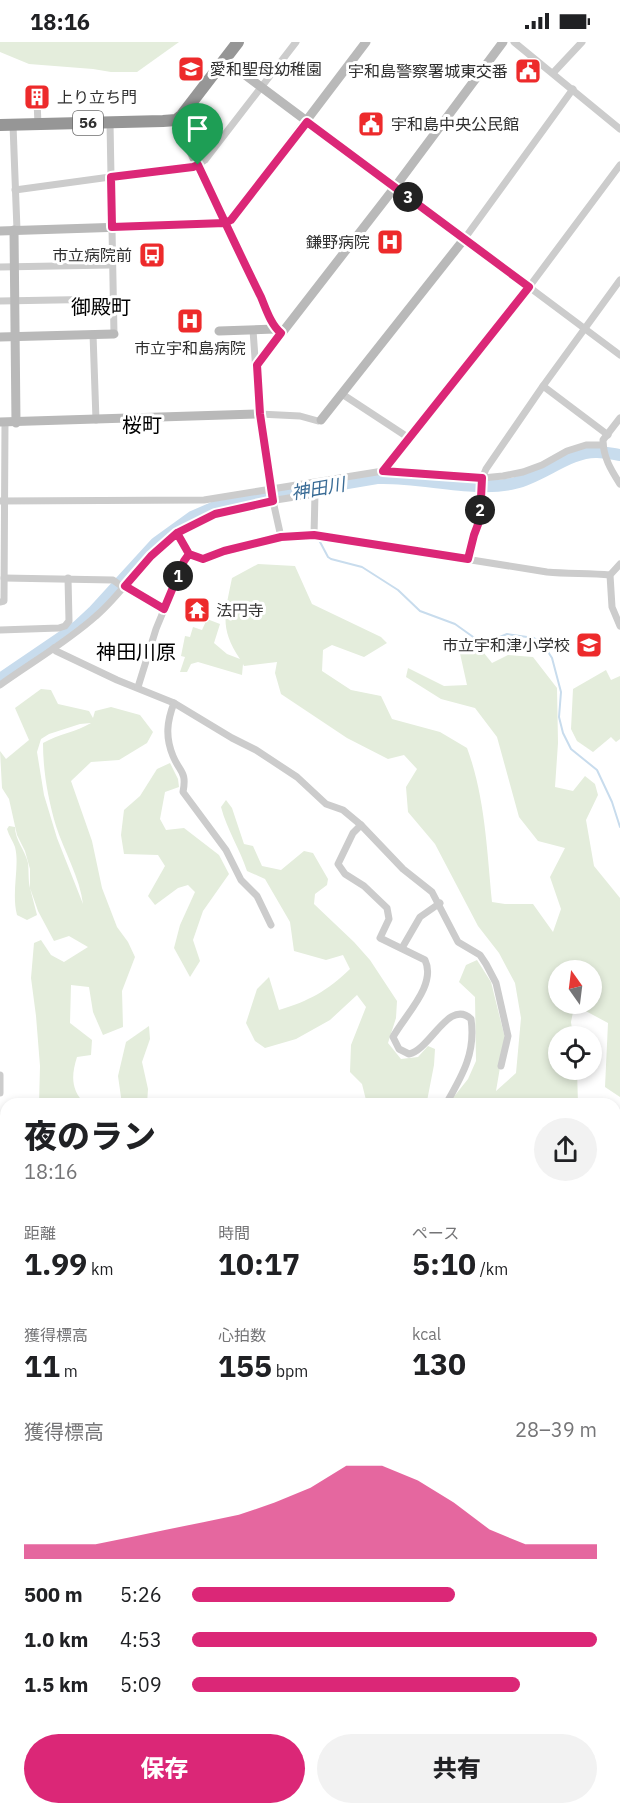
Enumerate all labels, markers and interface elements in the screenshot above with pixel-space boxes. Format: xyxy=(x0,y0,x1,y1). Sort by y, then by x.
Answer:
text: 18:16 xyxy=(30,7,90,36)
school or university icon: 愛和聖母幼稚園 xyxy=(176,54,206,84)
public building icon: 宇和島警察署城東交番 xyxy=(513,56,543,86)
place label: 愛和聖母幼稚園 xyxy=(210,59,322,79)
place label: 宇和島警察署城東交番 xyxy=(348,61,508,81)
building icon: 上り立ち門 xyxy=(22,82,52,112)
place label: 上り立ち門 xyxy=(57,87,137,107)
pin xyxy=(172,103,223,165)
public building icon: 宇和島中央公民館 xyxy=(356,109,386,139)
road number: 56 xyxy=(73,111,103,135)
icon: arrive xyxy=(181,112,214,145)
place label: 宇和島中央公民館 xyxy=(391,114,519,134)
pin: 3 xyxy=(393,182,423,212)
text: 3 xyxy=(403,187,413,207)
hospital icon: 鎌野病院 xyxy=(375,227,405,257)
place label: 鎌野病院 xyxy=(306,232,370,252)
bus stop icon: 市立病院前 xyxy=(137,240,167,270)
place label: 市立病院前 xyxy=(52,245,132,265)
district label: 御殿町 xyxy=(71,293,131,320)
hospital icon: 市立宇和島病院 xyxy=(175,306,205,336)
place label: 市立宇和島病院 xyxy=(134,338,246,358)
district label: 桜町 xyxy=(122,411,162,438)
water label: 神田川 xyxy=(289,472,348,505)
pin: 2 xyxy=(465,495,495,525)
text: 2 xyxy=(475,500,485,520)
pin: 1 xyxy=(163,561,193,591)
text: 1 xyxy=(173,566,183,586)
temple icon: 法円寺 xyxy=(182,595,212,625)
place label: 法円寺 xyxy=(216,600,264,620)
school or university icon: 市立宇和津小学校 xyxy=(574,630,604,660)
place label: 市立宇和津小学校 xyxy=(442,635,570,655)
district label: 神田川原 xyxy=(96,638,176,665)
north arrow xyxy=(548,960,602,1014)
map controls xyxy=(548,960,602,1080)
button: locate xyxy=(548,1026,602,1080)
text: 夜のラン xyxy=(24,1114,156,1157)
button: share xyxy=(534,1118,597,1181)
text: 18:16 xyxy=(24,1158,78,1185)
text: 距離 xyxy=(24,1223,56,1243)
text: 時間 xyxy=(218,1223,250,1243)
text: ペース xyxy=(412,1223,459,1243)
text: 1.99 xyxy=(24,1244,87,1283)
text: 10:17 xyxy=(218,1244,300,1283)
text: 5:10 xyxy=(412,1244,476,1283)
text: km xyxy=(87,1259,114,1279)
text: /km xyxy=(476,1259,508,1279)
text: kcal xyxy=(412,1324,441,1344)
text: 獲得標高 xyxy=(24,1325,88,1345)
text: 心拍数 xyxy=(218,1325,266,1345)
text: 130 xyxy=(412,1344,466,1383)
text: 11 xyxy=(24,1346,60,1385)
text: 155 xyxy=(218,1346,272,1385)
text: m xyxy=(60,1361,78,1381)
text: bpm xyxy=(272,1361,308,1381)
text: 28–39 m xyxy=(515,1416,597,1443)
text: 獲得標高 xyxy=(24,1418,104,1445)
text: 500 m xyxy=(24,1581,83,1608)
text: 5:26 xyxy=(120,1581,162,1608)
text: 1.0 km xyxy=(24,1626,88,1653)
text: 4:53 xyxy=(120,1626,162,1653)
text: 1.5 km xyxy=(24,1671,88,1698)
text: 5:09 xyxy=(120,1671,162,1698)
button: 保存 xyxy=(24,1734,305,1803)
button: 共有 xyxy=(317,1734,597,1803)

